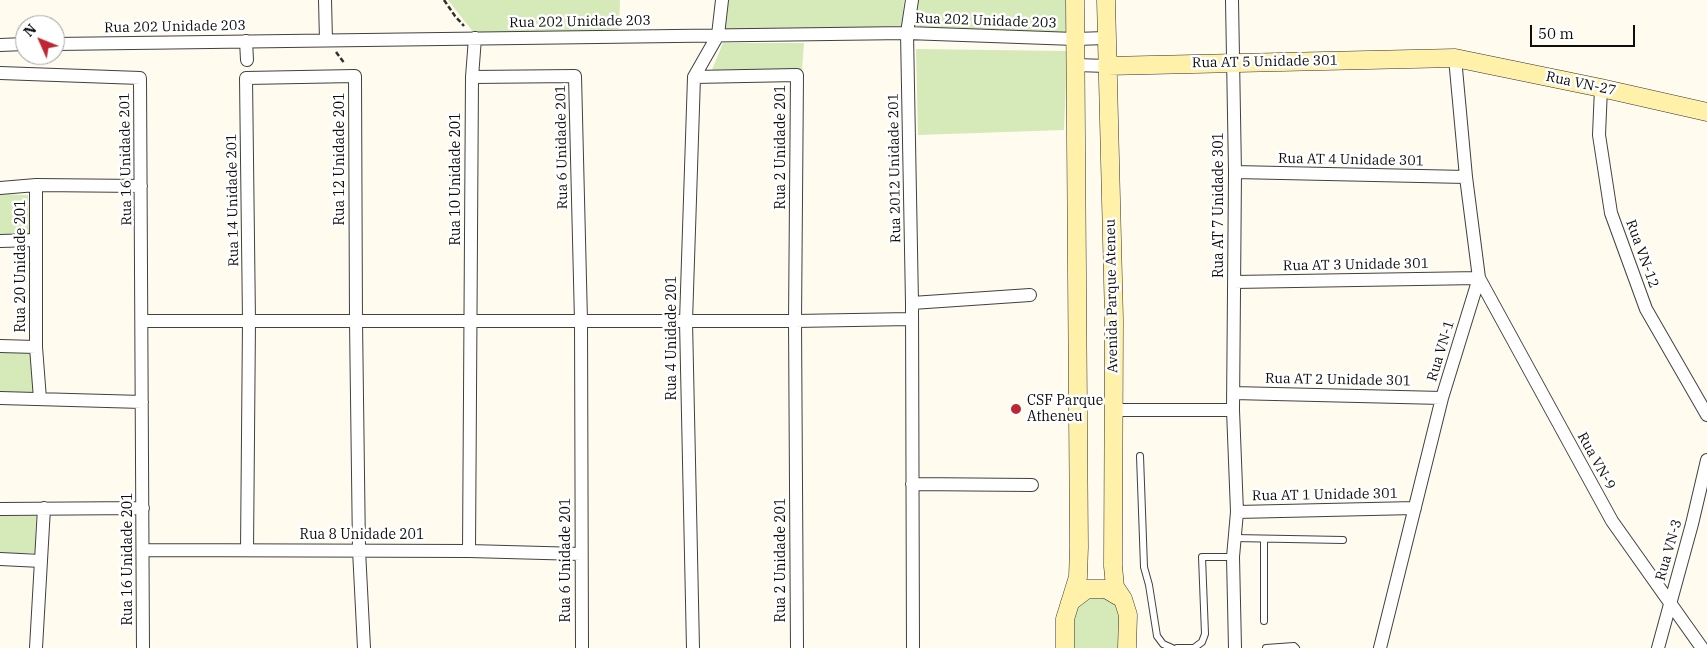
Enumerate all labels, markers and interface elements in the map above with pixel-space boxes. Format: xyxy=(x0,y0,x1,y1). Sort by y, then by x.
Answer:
street label: Rua 202 Unidade 203 xyxy=(915,10,1057,32)
street label: Rua 202 Unidade 203 xyxy=(509,12,651,32)
north arrow xyxy=(15,15,65,65)
scale bar xyxy=(1532,15,1637,47)
street label: Rua 202 Unidade 203 xyxy=(104,17,246,37)
text: N xyxy=(20,20,40,41)
text: 50 m xyxy=(1538,24,1574,43)
street label: Rua AT 5 Unidade 301 xyxy=(1192,52,1338,72)
street label: Rua VN-27 xyxy=(1544,68,1618,100)
street label: Rua 6 Unidade 201 xyxy=(553,84,571,210)
street label: Rua 2 Unidade 201 xyxy=(773,85,789,209)
street label: Rua 16 Unidade 201 xyxy=(116,92,136,226)
street label: Rua 12 Unidade 201 xyxy=(332,92,348,226)
street label: Rua 2012 Unidade 201 xyxy=(885,93,905,243)
street label: Rua 10 Unidade 201 xyxy=(448,112,464,246)
street label: Rua AT 7 Unidade 301 xyxy=(1211,132,1227,278)
street label: Rua 14 Unidade 201 xyxy=(223,133,243,267)
street label: Rua AT 4 Unidade 301 xyxy=(1278,150,1424,170)
street label: Rua 20 Unidade 201 xyxy=(13,199,29,333)
street label: Rua VN-12 xyxy=(1622,218,1662,290)
street label: Avenida Parque Ateneu xyxy=(1102,219,1122,373)
street label: Rua AT 3 Unidade 301 xyxy=(1283,255,1429,275)
street label: Rua 4 Unidade 201 xyxy=(664,276,680,400)
street label: Rua VN-1 xyxy=(1424,318,1458,384)
street label: Rua AT 2 Unidade 301 xyxy=(1265,370,1411,390)
place label: CSF Parque Atheneu xyxy=(1027,393,1103,426)
marker: CSF Parque Atheneu xyxy=(1009,402,1023,416)
street label: Rua VN-9 xyxy=(1573,429,1619,493)
street label: Rua AT 1 Unidade 301 xyxy=(1252,485,1398,505)
street label: Rua 16 Unidade 201 xyxy=(120,492,136,626)
street label: Rua 6 Unidade 201 xyxy=(558,498,574,622)
street label: Rua 2 Unidade 201 xyxy=(773,498,789,622)
street label: Rua VN-3 xyxy=(1652,517,1686,583)
street label: Rua 8 Unidade 201 xyxy=(300,527,424,543)

